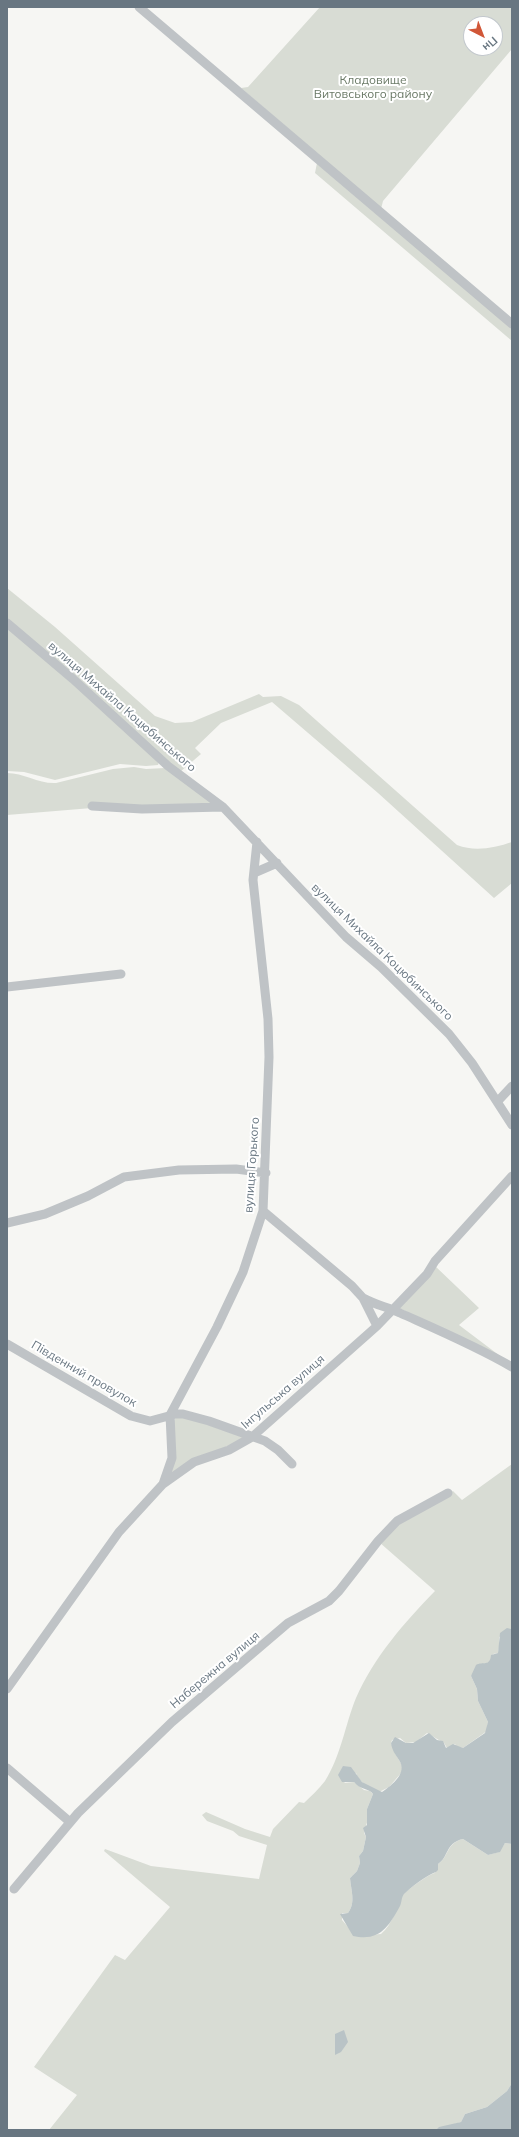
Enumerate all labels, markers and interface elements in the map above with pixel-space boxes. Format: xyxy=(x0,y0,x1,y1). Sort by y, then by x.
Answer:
north arrow xyxy=(463,16,503,56)
text: Пн xyxy=(480,34,501,54)
park label: Кладовище Витовського району xyxy=(314,73,432,101)
street label: вулиця Михайла Коцюбинського xyxy=(45,639,199,775)
street label: вулиця Михайла Коцюбинського xyxy=(308,880,456,1024)
street label: вулиця Горького xyxy=(241,1117,263,1213)
street label: Південний провулок xyxy=(29,1338,139,1410)
street label: Інгульська вулиця xyxy=(238,1352,328,1432)
street label: Набережна вулиця xyxy=(167,1628,263,1712)

